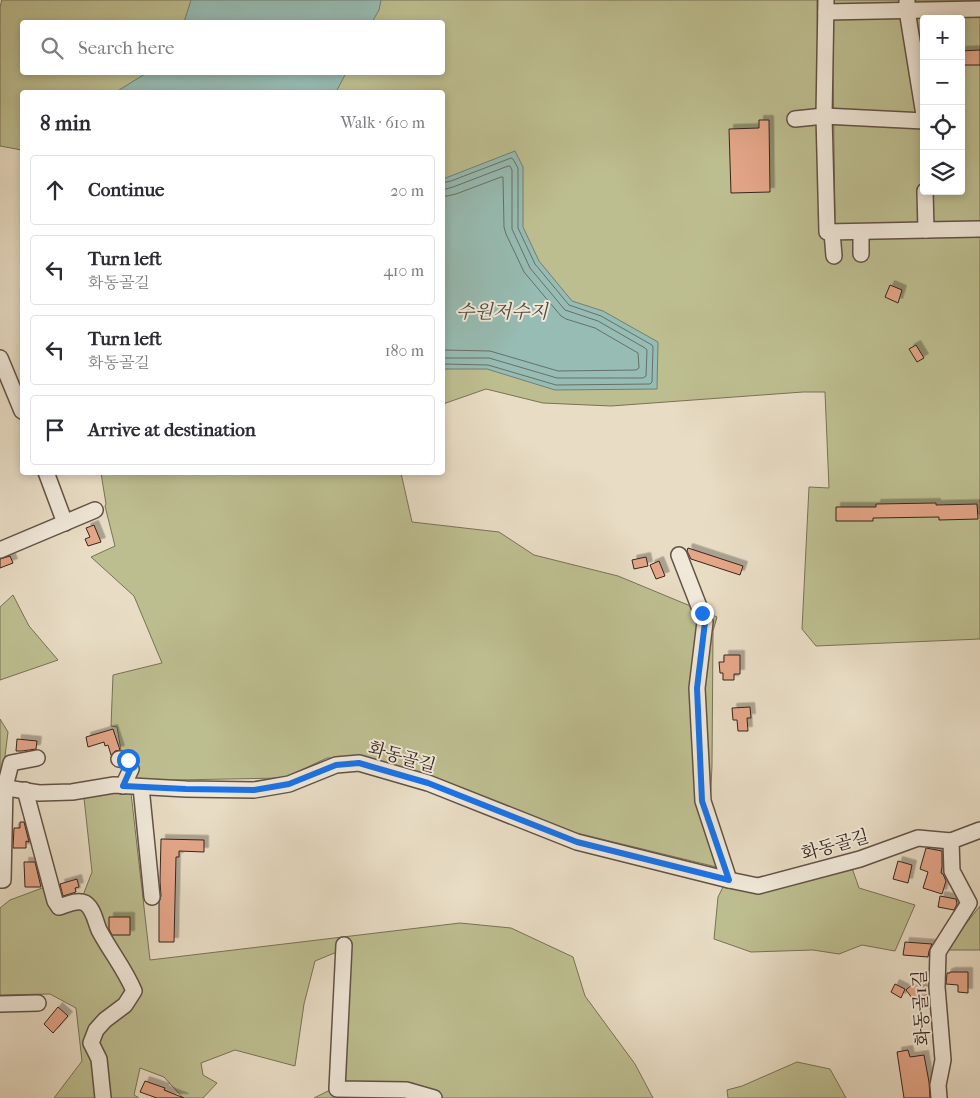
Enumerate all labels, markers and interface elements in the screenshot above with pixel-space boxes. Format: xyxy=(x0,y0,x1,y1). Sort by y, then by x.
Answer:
map controls xyxy=(920,15,965,195)
button: + xyxy=(920,15,965,60)
search box xyxy=(20,20,445,75)
icon: search xyxy=(38,34,66,62)
text: Search here xyxy=(78,37,174,59)
button: − xyxy=(920,60,965,105)
button: locate xyxy=(920,105,965,150)
text: 8 min xyxy=(40,111,91,135)
text: Walk · 610 m xyxy=(340,113,425,132)
button: layers xyxy=(920,150,965,195)
icon: ahead xyxy=(41,176,69,204)
text: Continue xyxy=(88,179,164,201)
text: 20 m xyxy=(390,181,424,200)
text: Turn left xyxy=(88,248,162,270)
icon: left xyxy=(41,256,69,284)
text: 410 m xyxy=(383,261,424,280)
text: 화동골길 xyxy=(88,273,150,292)
water label: 수원저수지 xyxy=(456,301,550,323)
text: Turn left xyxy=(88,328,162,350)
icon: left xyxy=(41,336,69,364)
text: 180 m xyxy=(385,341,424,360)
text: 화동골길 xyxy=(88,353,150,372)
icon: arrive xyxy=(41,416,69,444)
text: Arrive at destination xyxy=(88,419,256,441)
route end xyxy=(691,602,714,625)
street label: 화동골길 xyxy=(366,738,438,777)
route start xyxy=(117,749,140,772)
street label: 화동골길 xyxy=(799,826,871,865)
street label: 화동골1길 xyxy=(909,969,934,1046)

